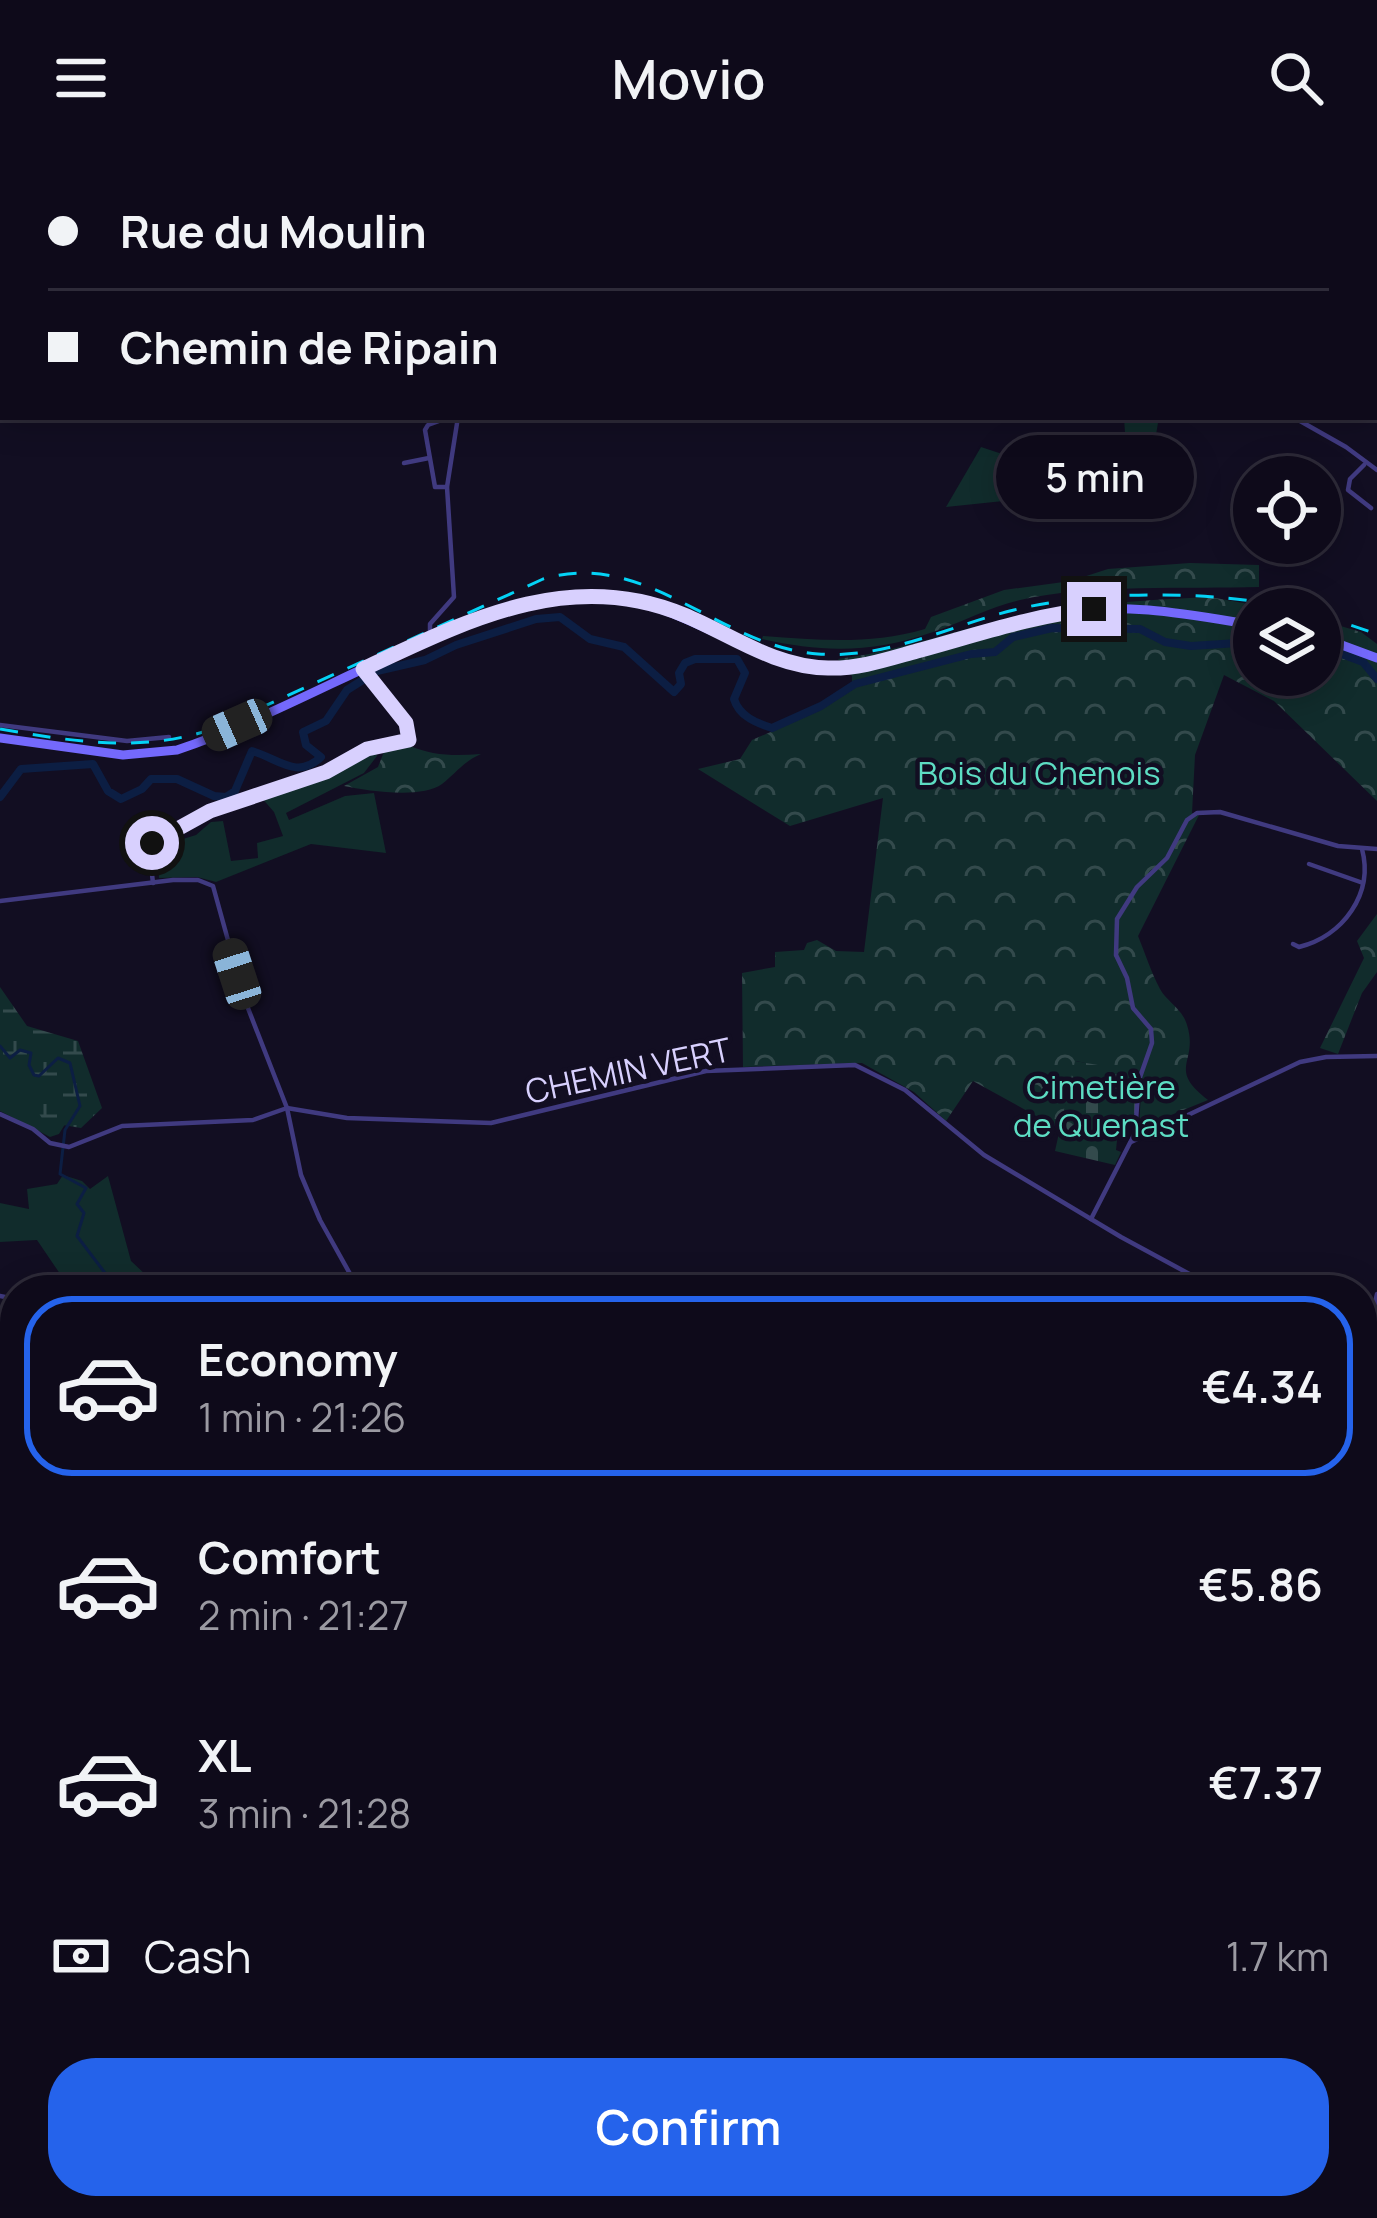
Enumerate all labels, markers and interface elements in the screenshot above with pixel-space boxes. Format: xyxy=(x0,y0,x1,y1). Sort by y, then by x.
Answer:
text: Movio xyxy=(611,41,766,115)
icon: menu xyxy=(48,45,114,111)
icon: search xyxy=(1263,45,1329,111)
text: Rue du Moulin xyxy=(120,200,427,262)
text: Chemin de Ripain xyxy=(120,316,499,378)
callout: 5 min xyxy=(995,435,1193,519)
text: 5 min xyxy=(1045,450,1145,504)
map controls xyxy=(1233,456,1341,696)
button: locate xyxy=(1233,456,1341,564)
route end xyxy=(1067,582,1121,636)
button: layers xyxy=(1233,588,1341,696)
car xyxy=(197,694,277,756)
park label: Bois du Chenois xyxy=(917,750,1161,795)
route start xyxy=(125,816,179,870)
car xyxy=(209,934,265,1014)
street label: CHEMIN VERT xyxy=(521,1026,735,1114)
park label: Cimetière de Quenast xyxy=(1013,1064,1189,1147)
text: Economy xyxy=(198,1328,398,1390)
icon: car xyxy=(54,1332,162,1440)
text: €4.34 xyxy=(1202,1355,1323,1417)
text: 1 min · 21:26 xyxy=(198,1390,406,1444)
text: Comfort xyxy=(198,1526,381,1588)
icon: car xyxy=(54,1530,162,1638)
text: €5.86 xyxy=(1199,1553,1323,1615)
text: 2 min · 21:27 xyxy=(198,1588,409,1642)
text: XL xyxy=(198,1724,252,1786)
icon: car xyxy=(54,1728,162,1836)
text: €7.37 xyxy=(1209,1751,1323,1813)
text: 3 min · 21:28 xyxy=(198,1786,411,1840)
icon: cash xyxy=(48,1923,114,1989)
text: Cash xyxy=(144,1925,252,1987)
text: 1.7 km xyxy=(1226,1929,1329,1983)
button: Confirm xyxy=(48,2058,1329,2196)

